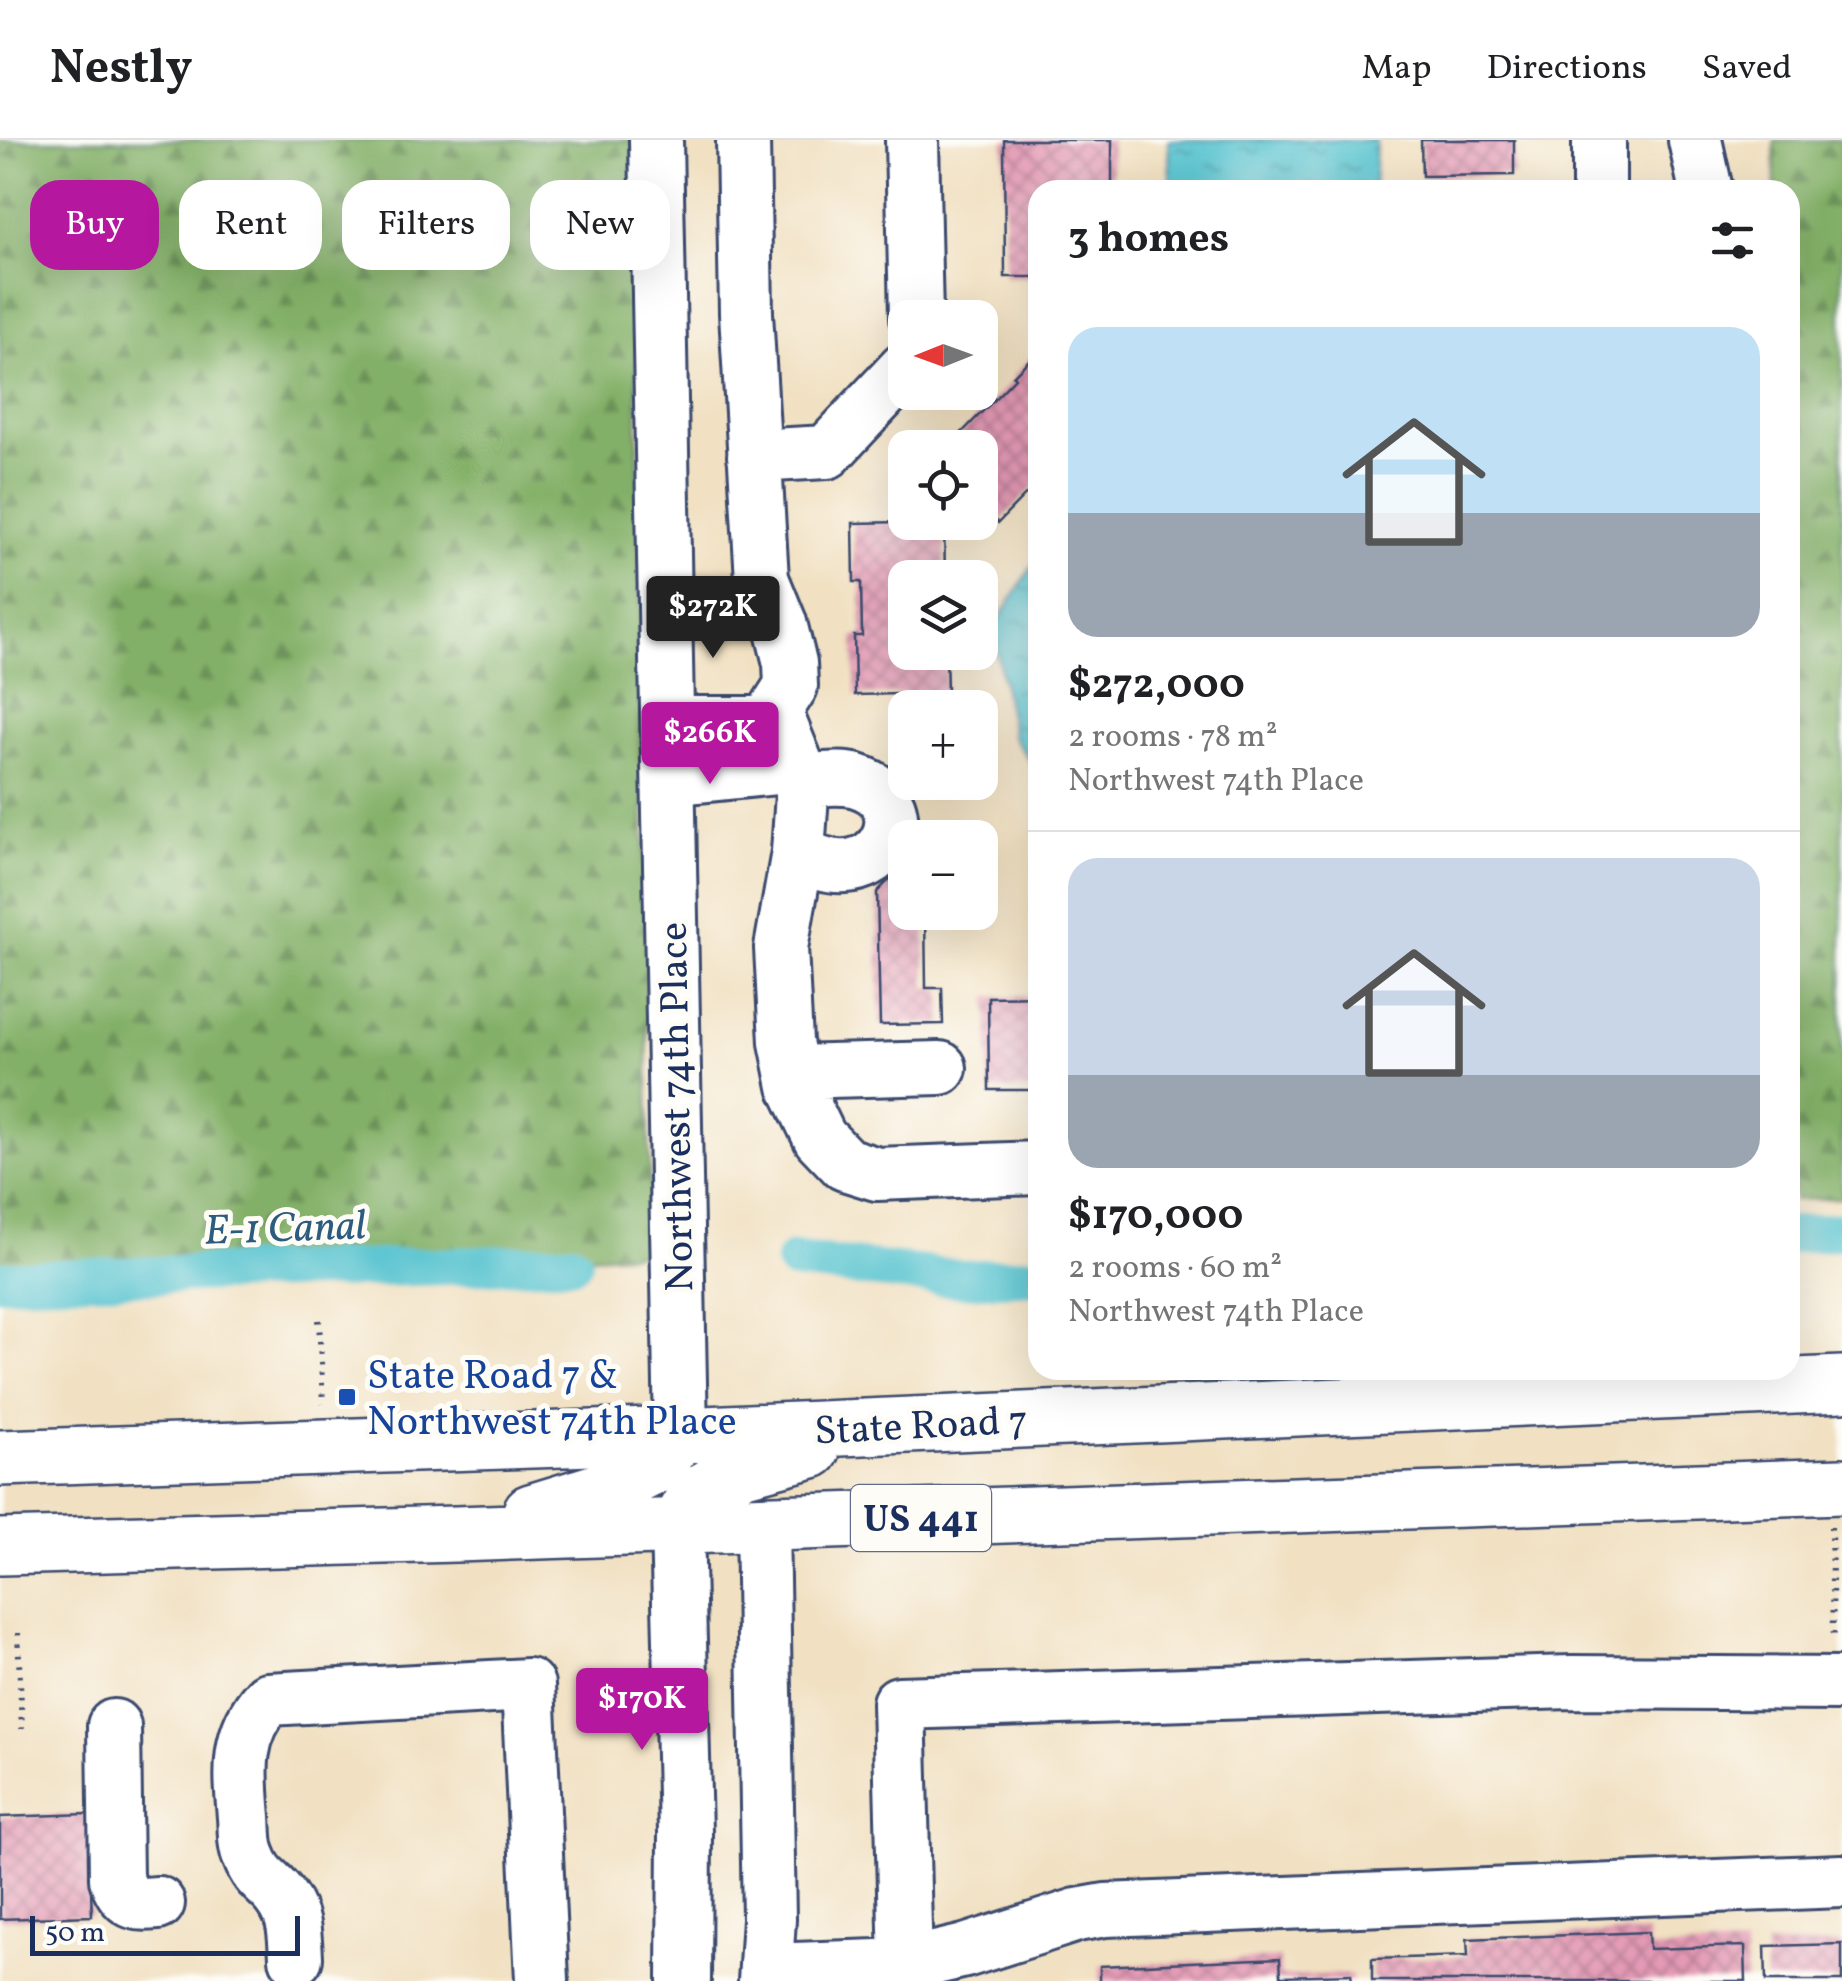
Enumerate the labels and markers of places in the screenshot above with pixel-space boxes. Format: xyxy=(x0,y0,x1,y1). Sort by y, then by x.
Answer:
pin: $272K xyxy=(643,576,783,661)
pin: $266K xyxy=(640,702,780,787)
place label: State Road 7 & Northwest 74th Place xyxy=(367,1350,737,1452)
marker: State Road 7 & Northwest 74th Place xyxy=(336,1386,358,1408)
pin: $170K xyxy=(572,1668,712,1753)

